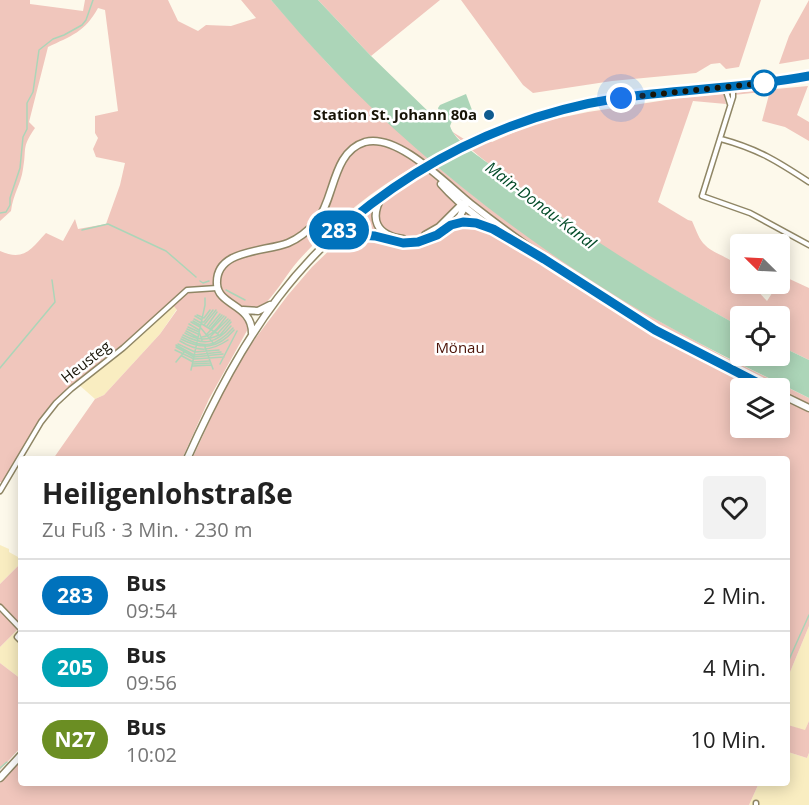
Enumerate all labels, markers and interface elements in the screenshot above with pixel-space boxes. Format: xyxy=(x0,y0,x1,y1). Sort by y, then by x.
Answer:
unlabelled marker xyxy=(751,70,777,96)
your location xyxy=(606,83,636,113)
place label: Station St. Johann 80a xyxy=(313,104,477,124)
marker: Station St. Johann 80a xyxy=(482,108,496,122)
water label: Main-Donau-Kanal xyxy=(481,156,602,254)
line badge: 283 xyxy=(304,210,374,250)
text: 283 xyxy=(321,216,357,244)
north arrow xyxy=(730,234,790,294)
map controls xyxy=(730,234,790,438)
button: locate xyxy=(730,306,790,366)
street label: Heusteg xyxy=(56,336,114,387)
park label: Mönau xyxy=(435,337,485,357)
button: layers xyxy=(730,378,790,438)
text: Heiligenlohstraße xyxy=(42,474,293,512)
button: heart xyxy=(703,476,766,539)
text: Zu Fuß · 3 Min. · 230 m xyxy=(42,516,252,543)
text: Bus xyxy=(126,567,166,597)
text: 2 Min. xyxy=(703,580,766,610)
text: 283 xyxy=(57,581,93,609)
text: 09:54 xyxy=(126,597,177,624)
text: Bus xyxy=(126,639,166,669)
text: 4 Min. xyxy=(703,652,766,682)
text: 205 xyxy=(57,653,93,681)
text: 09:56 xyxy=(126,669,177,696)
text: Bus xyxy=(126,711,166,741)
text: 10 Min. xyxy=(691,724,766,754)
text: N27 xyxy=(54,725,96,753)
text: 10:02 xyxy=(126,741,177,768)

